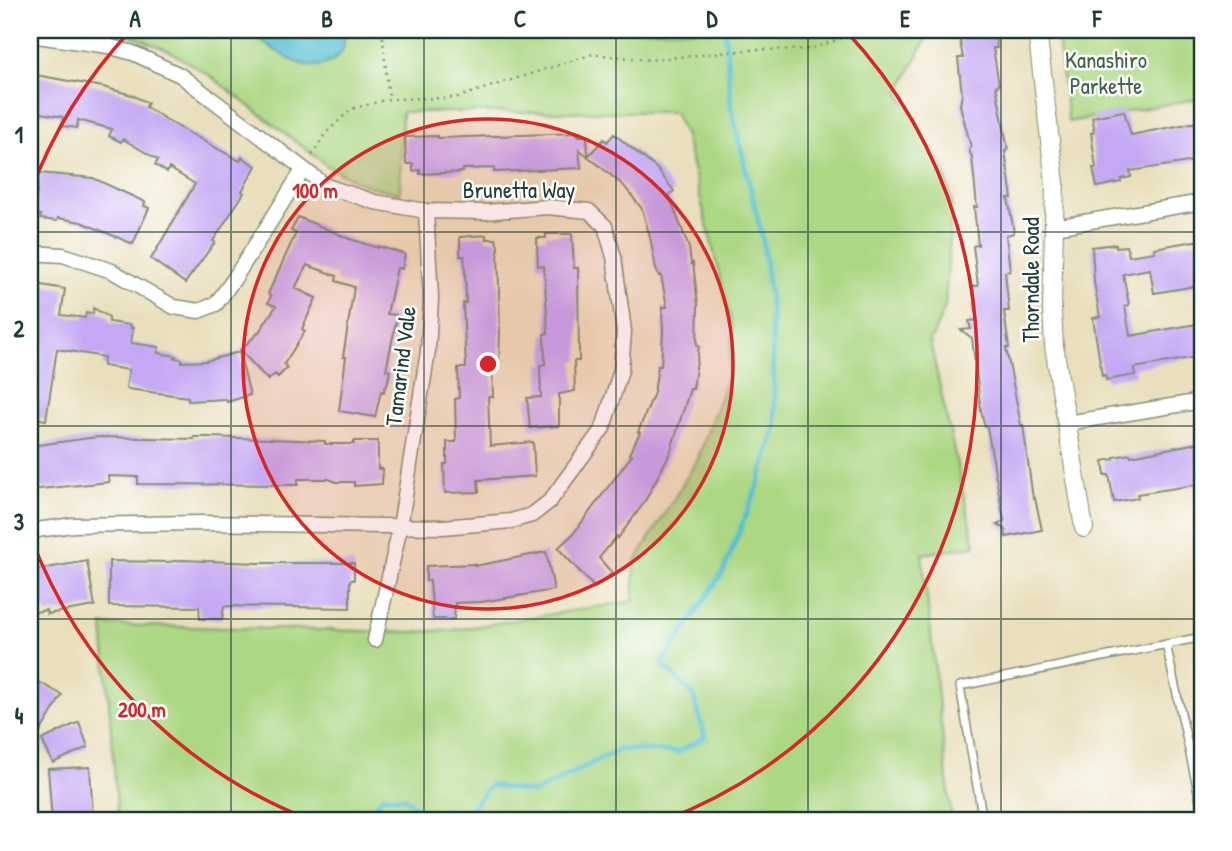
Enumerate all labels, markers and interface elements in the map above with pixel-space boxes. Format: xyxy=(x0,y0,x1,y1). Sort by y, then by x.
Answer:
text: A xyxy=(129,3,141,34)
text: B xyxy=(321,3,333,34)
text: C xyxy=(514,3,526,34)
text: D xyxy=(707,3,719,34)
text: E xyxy=(900,3,911,34)
text: F xyxy=(1092,3,1103,34)
park label: Kanashiro Parkette xyxy=(1065,44,1147,101)
text: 1 xyxy=(15,119,23,150)
street label: Brunetta Way xyxy=(463,174,575,205)
text: 100 m xyxy=(292,176,338,205)
street label: Thorndale Road xyxy=(1015,217,1046,343)
street label: Tamarind Vale xyxy=(377,304,423,428)
text: 2 xyxy=(14,313,25,344)
centre of rings xyxy=(476,352,500,376)
text: 3 xyxy=(14,506,24,537)
text: 200 m xyxy=(118,695,166,724)
text: 4 xyxy=(15,700,24,731)

